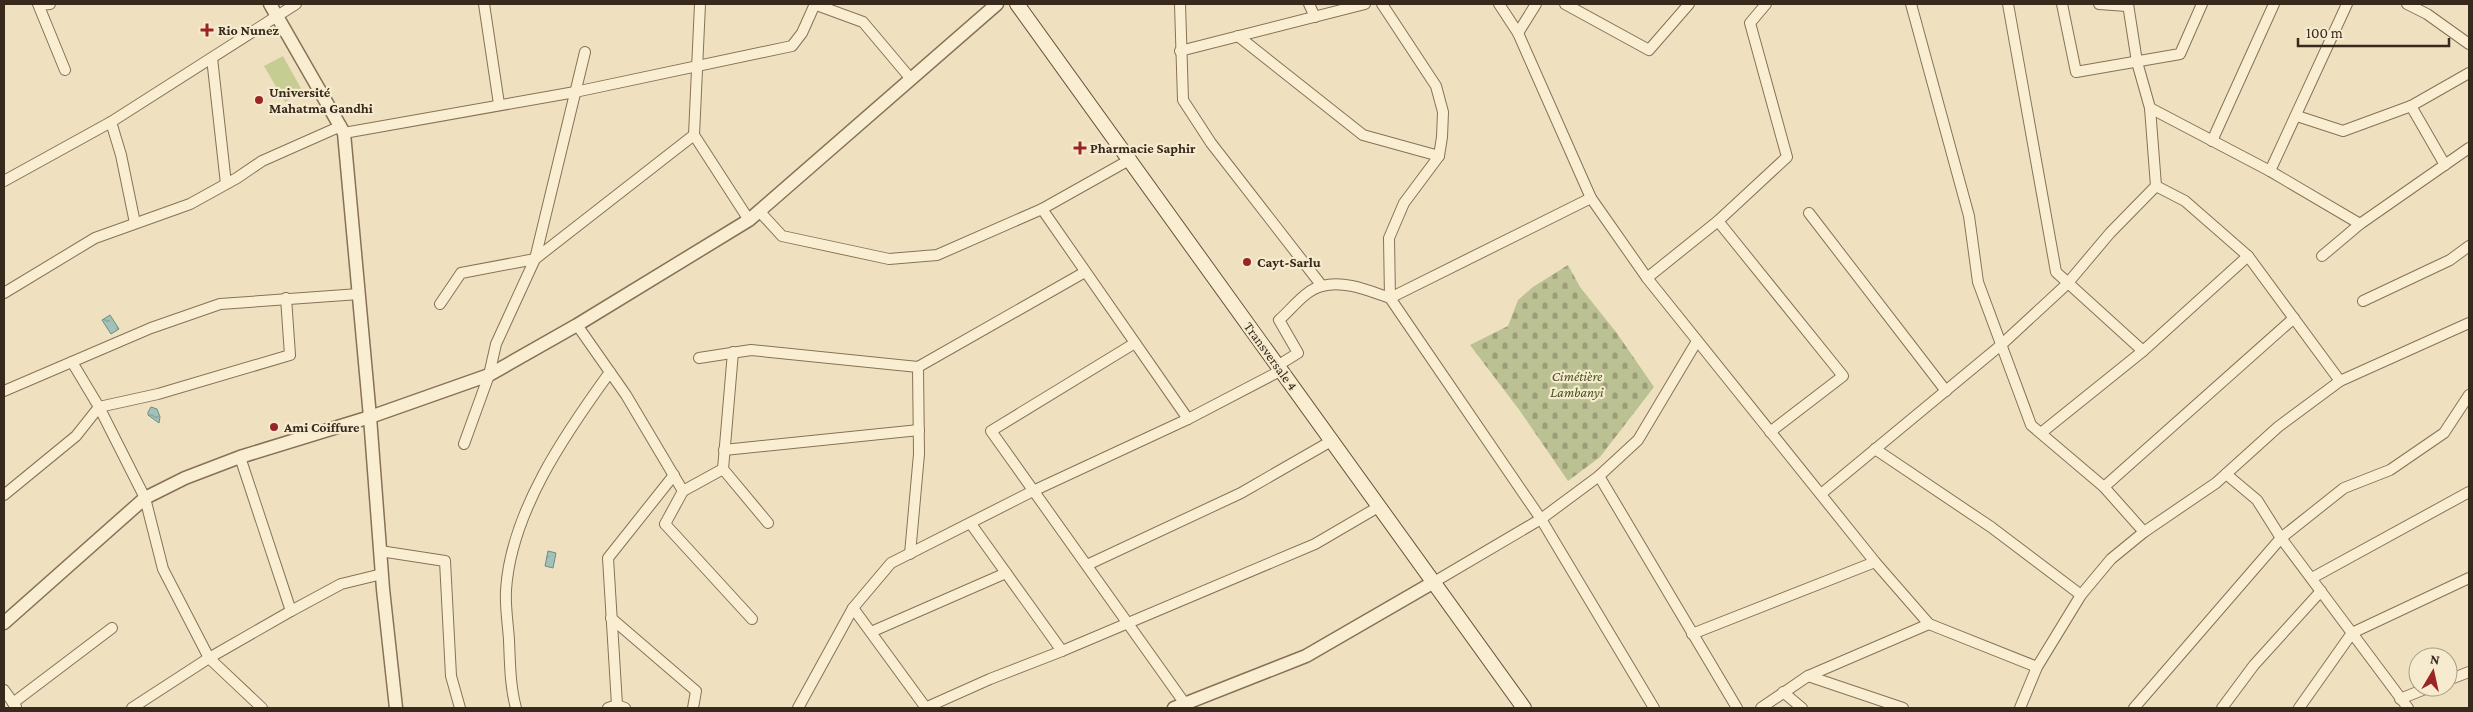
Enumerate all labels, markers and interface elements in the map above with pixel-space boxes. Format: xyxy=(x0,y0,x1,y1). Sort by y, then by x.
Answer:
scale bar xyxy=(2298,15,2449,47)
place label: Rio Nunez xyxy=(218,22,280,38)
marker: Rio Nunez xyxy=(200,23,214,37)
text: 100 m xyxy=(2306,25,2343,41)
place label: Université Mahatma Gandhi xyxy=(269,84,373,116)
marker: Université Mahatma Gandhi xyxy=(253,94,265,106)
place label: Pharmacie Saphir xyxy=(1090,140,1196,156)
marker: Pharmacie Saphir xyxy=(1074,142,1086,154)
place label: Cayt-Sarlu xyxy=(1257,254,1321,270)
marker: Cayt-Sarlu xyxy=(1241,256,1253,268)
street label: Transversale 4 xyxy=(1241,319,1301,393)
park label: Cimétière Lambanyi xyxy=(1550,368,1604,400)
place label: Ami Coiffure xyxy=(283,419,360,435)
marker: Ami Coiffure xyxy=(268,421,280,433)
north arrow xyxy=(2408,647,2458,697)
text: N xyxy=(2429,651,2441,668)

